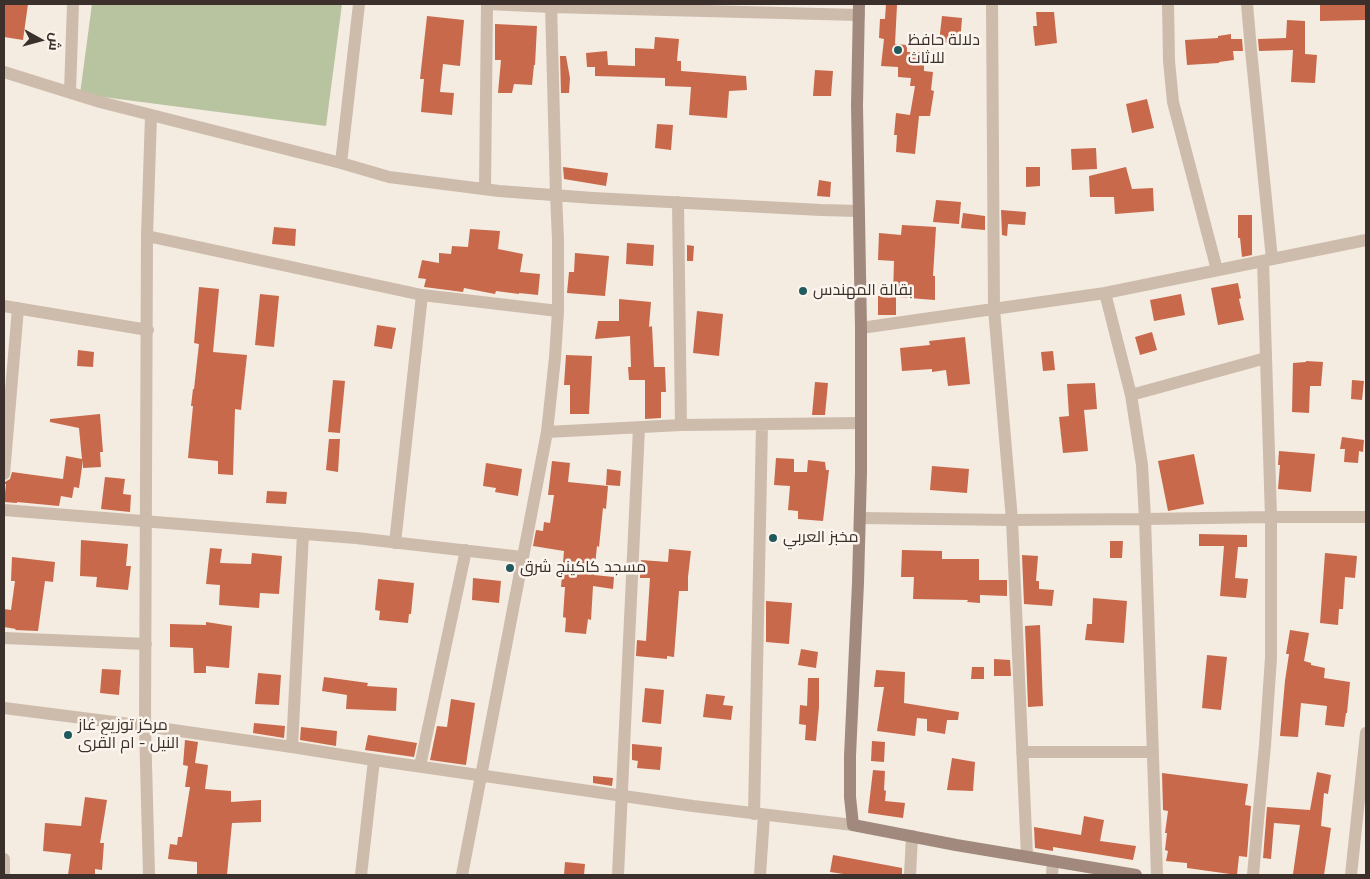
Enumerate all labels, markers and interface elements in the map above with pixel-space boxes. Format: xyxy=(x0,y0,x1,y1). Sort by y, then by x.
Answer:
north arrow xyxy=(15,15,65,65)
place label: دلالة حافظ للاثاث xyxy=(908,31,980,69)
text: ش xyxy=(45,32,65,52)
marker: دلالة حافظ للاثاث xyxy=(892,44,904,56)
place label: بقالة المهندس xyxy=(813,281,913,301)
marker: بقالة المهندس xyxy=(797,285,809,297)
place label: مخبز العربي xyxy=(783,528,859,548)
marker: مخبز العربي xyxy=(767,532,779,544)
place label: مسجد كاكينج شرق xyxy=(520,558,646,578)
marker: مسجد كاكينج شرق xyxy=(504,562,516,574)
place label: مركز توزيع غاز النيل - ام القرى xyxy=(78,716,179,754)
marker: مركز توزيع غاز النيل - ام القرى xyxy=(62,729,74,741)

